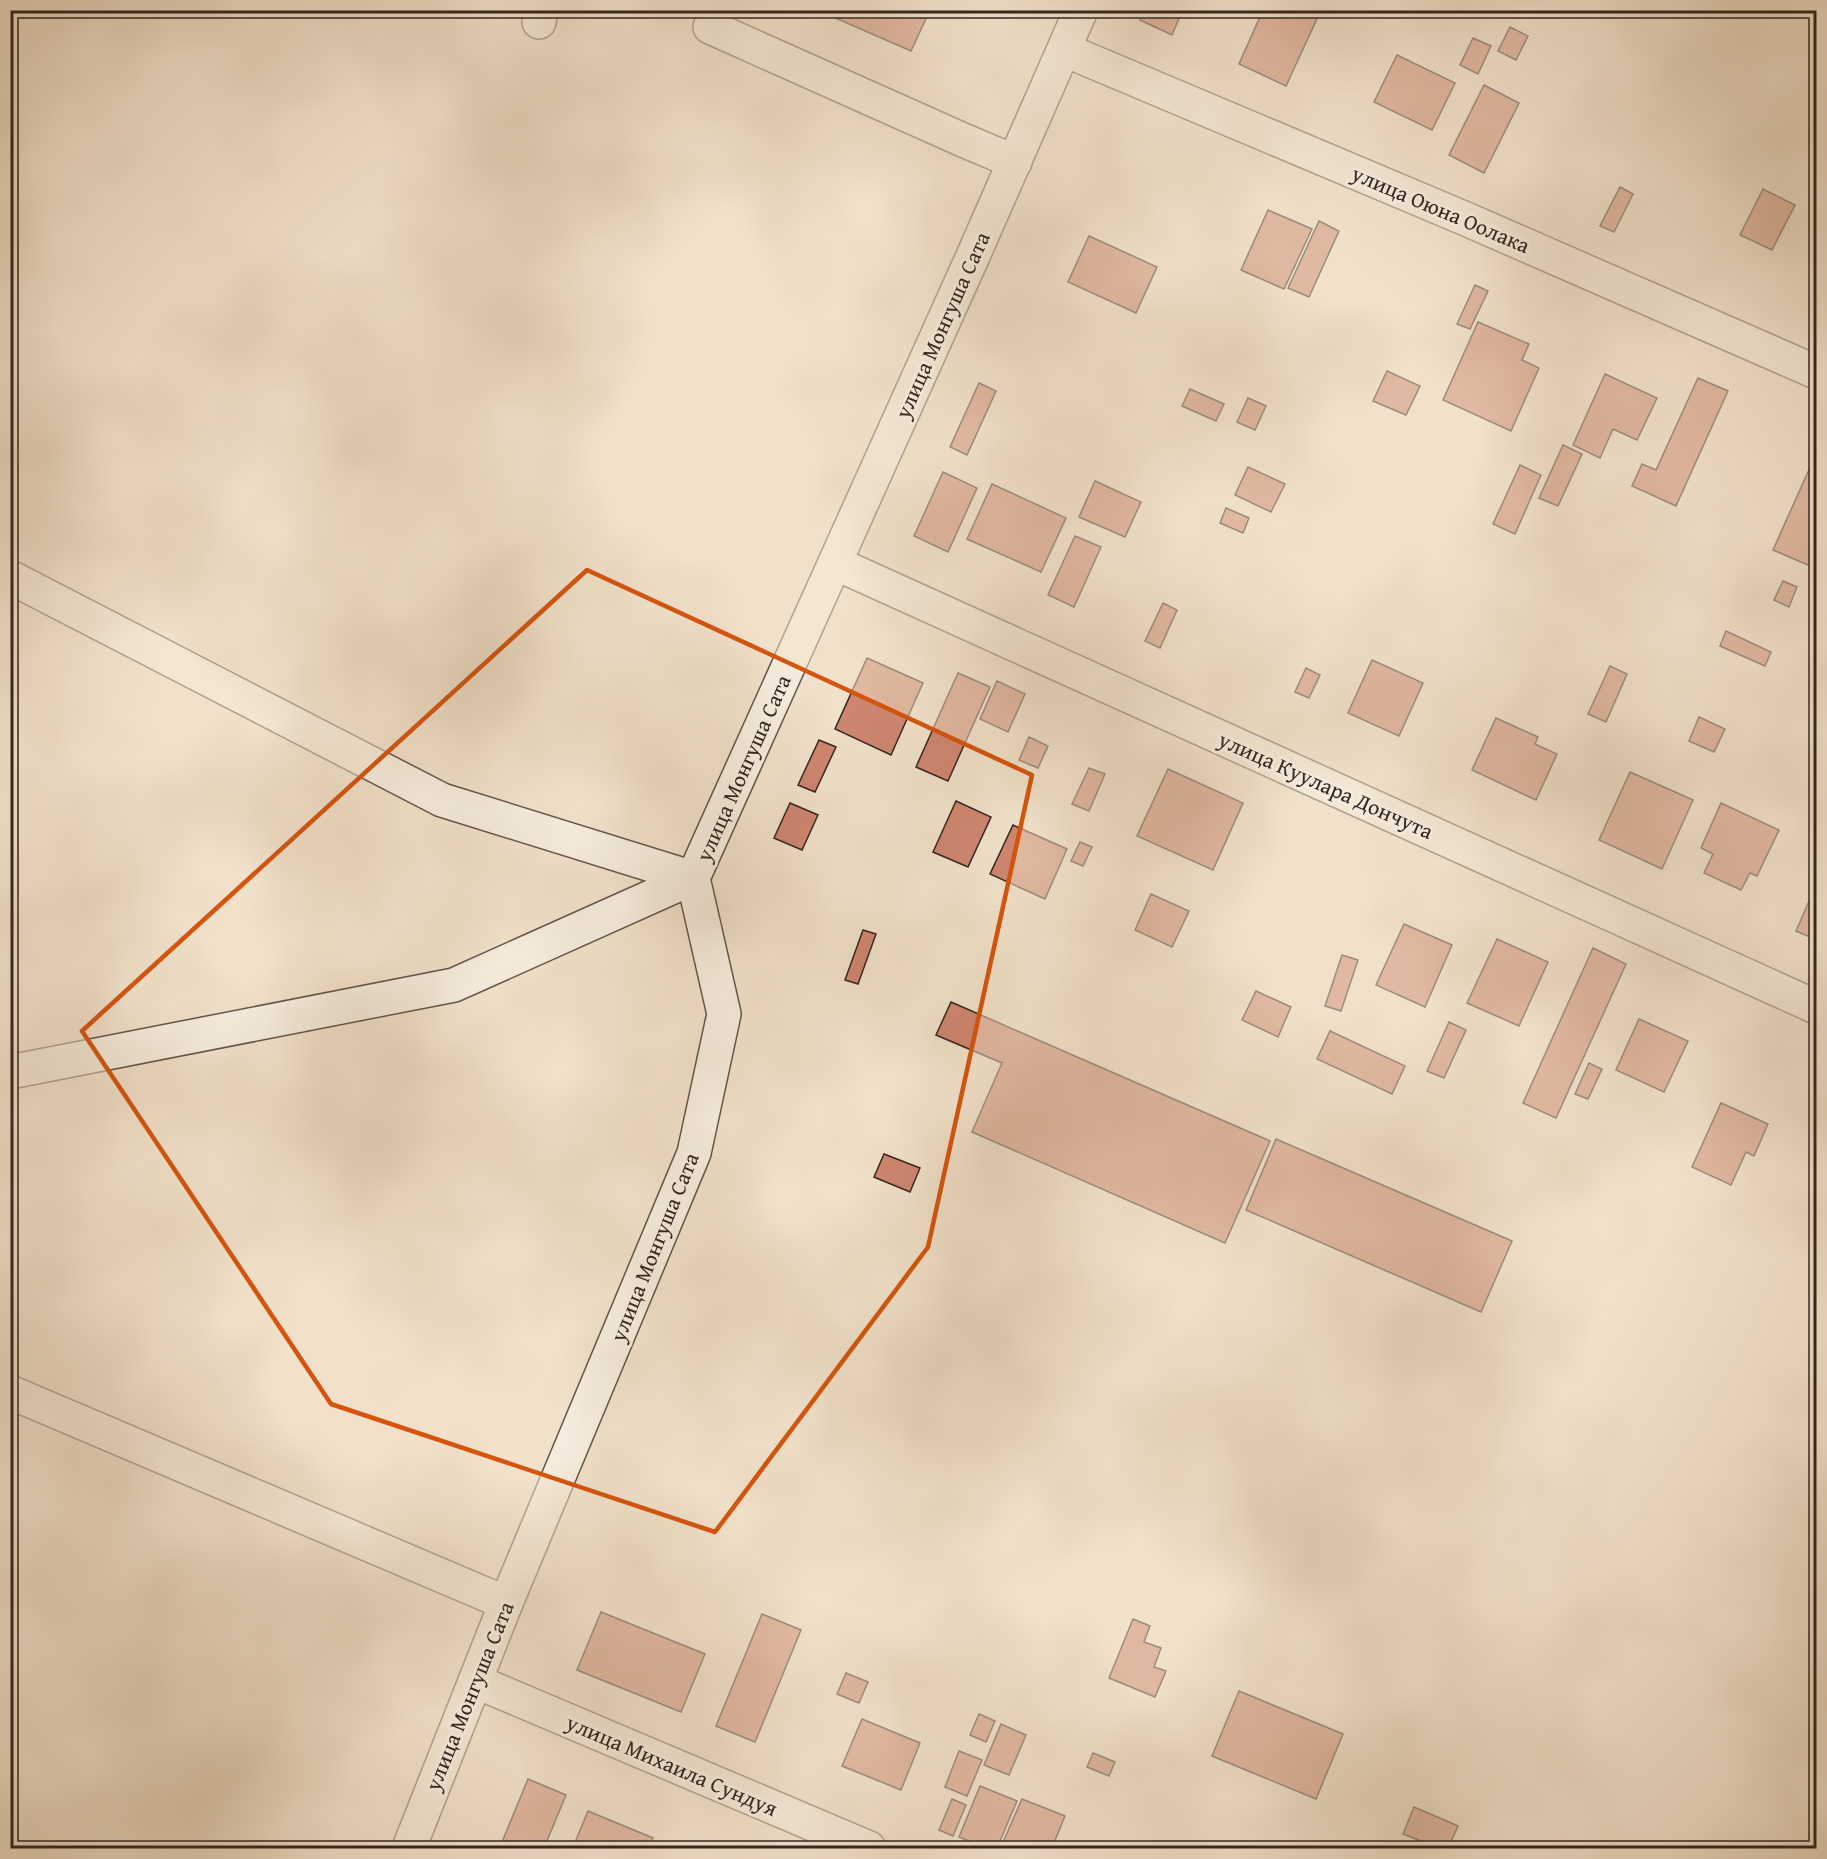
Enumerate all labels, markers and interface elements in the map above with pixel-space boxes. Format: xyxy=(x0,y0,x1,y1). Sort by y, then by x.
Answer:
street label: улица Оюна Оолака xyxy=(1346,157,1536,261)
street label: улица Монгуша Сата xyxy=(886,226,998,424)
street label: улица Монгуша Сата xyxy=(687,669,799,867)
street label: улица Куулара Дончута xyxy=(1213,723,1439,847)
street label: улица Монгуша Сата xyxy=(601,1147,707,1347)
street label: улица Монгуша Сата xyxy=(416,1596,522,1796)
street label: улица Михаила Сундуя xyxy=(560,1706,783,1824)

